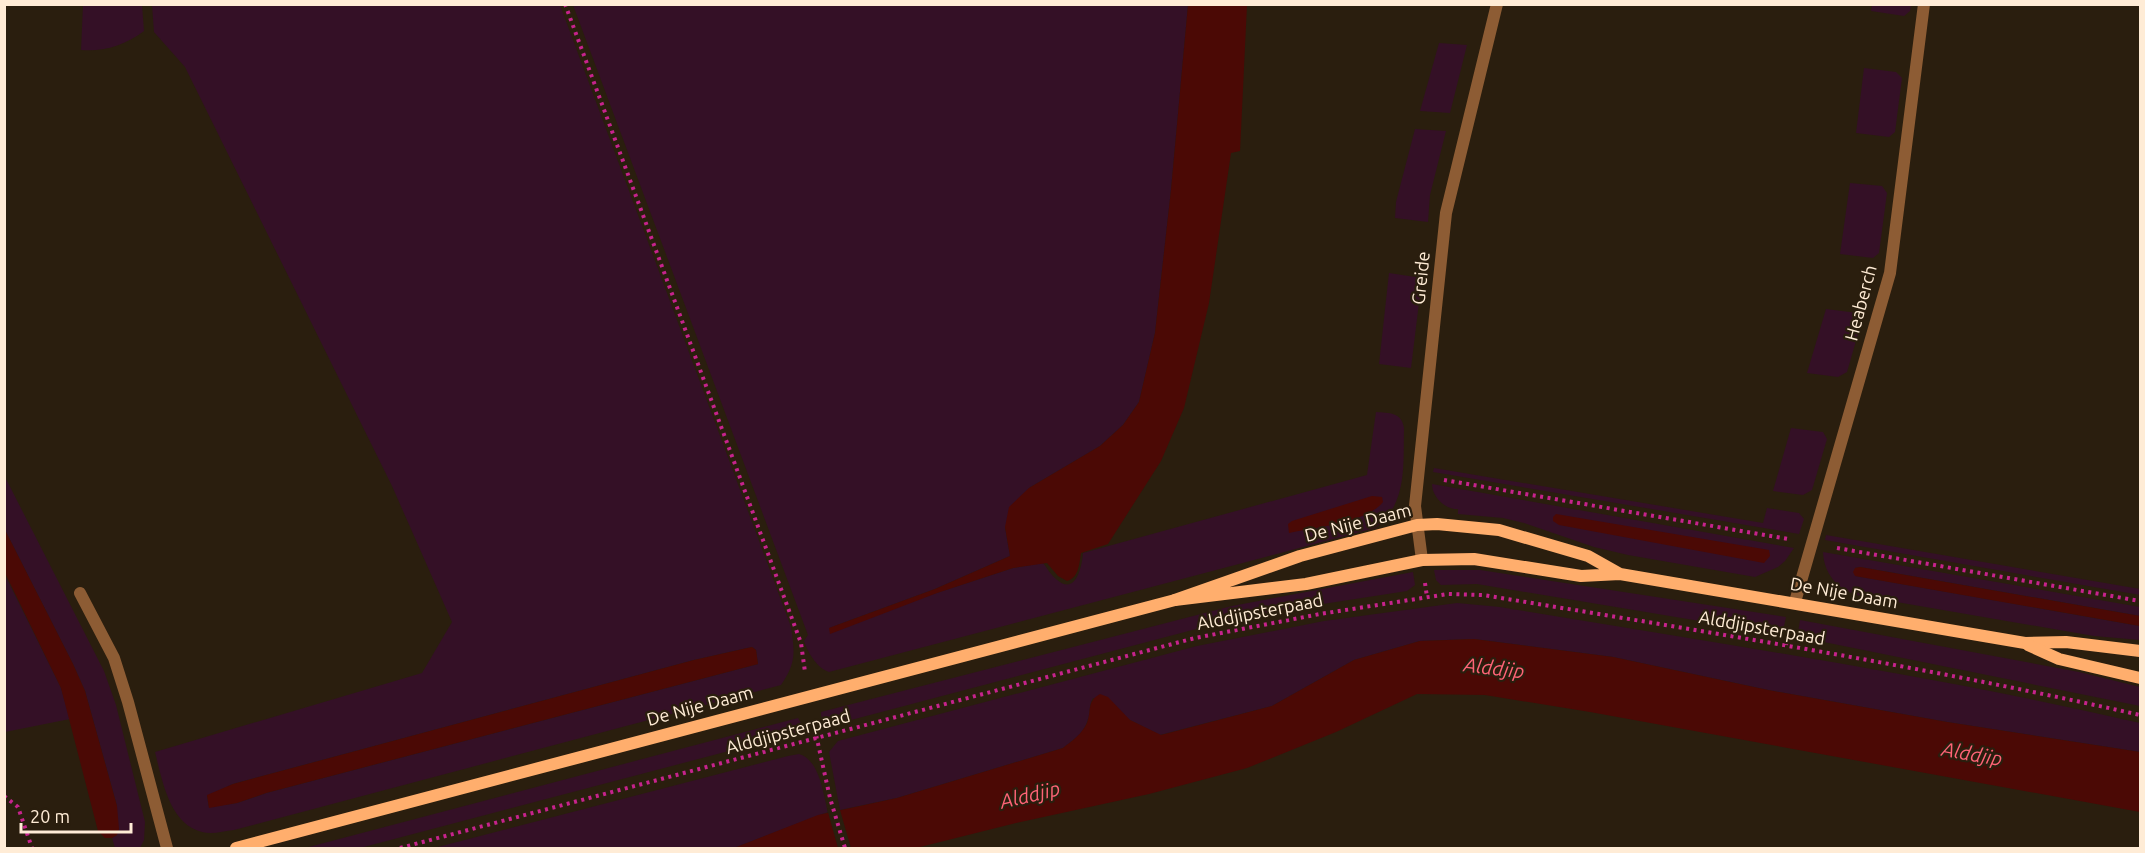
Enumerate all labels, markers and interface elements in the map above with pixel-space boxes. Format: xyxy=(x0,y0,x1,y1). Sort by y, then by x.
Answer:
street label: Greide xyxy=(1407,250,1433,306)
street label: Heaberch xyxy=(1840,263,1880,343)
street label: De Nije Daam xyxy=(1302,499,1413,545)
street label: De Nije Daam xyxy=(1789,573,1900,611)
street label: Alddjipsterpaad xyxy=(1195,589,1325,633)
street label: Alddjipsterpaad xyxy=(1697,606,1827,648)
water label: Alddjip xyxy=(1461,652,1526,683)
street label: De Nije Daam xyxy=(644,681,755,729)
street label: Alddjipsterpaad xyxy=(723,705,852,757)
water label: Alddjip xyxy=(1939,737,2004,770)
water label: Alddjip xyxy=(997,776,1062,813)
scale bar xyxy=(21,796,130,834)
text: 20 m xyxy=(30,806,70,826)

